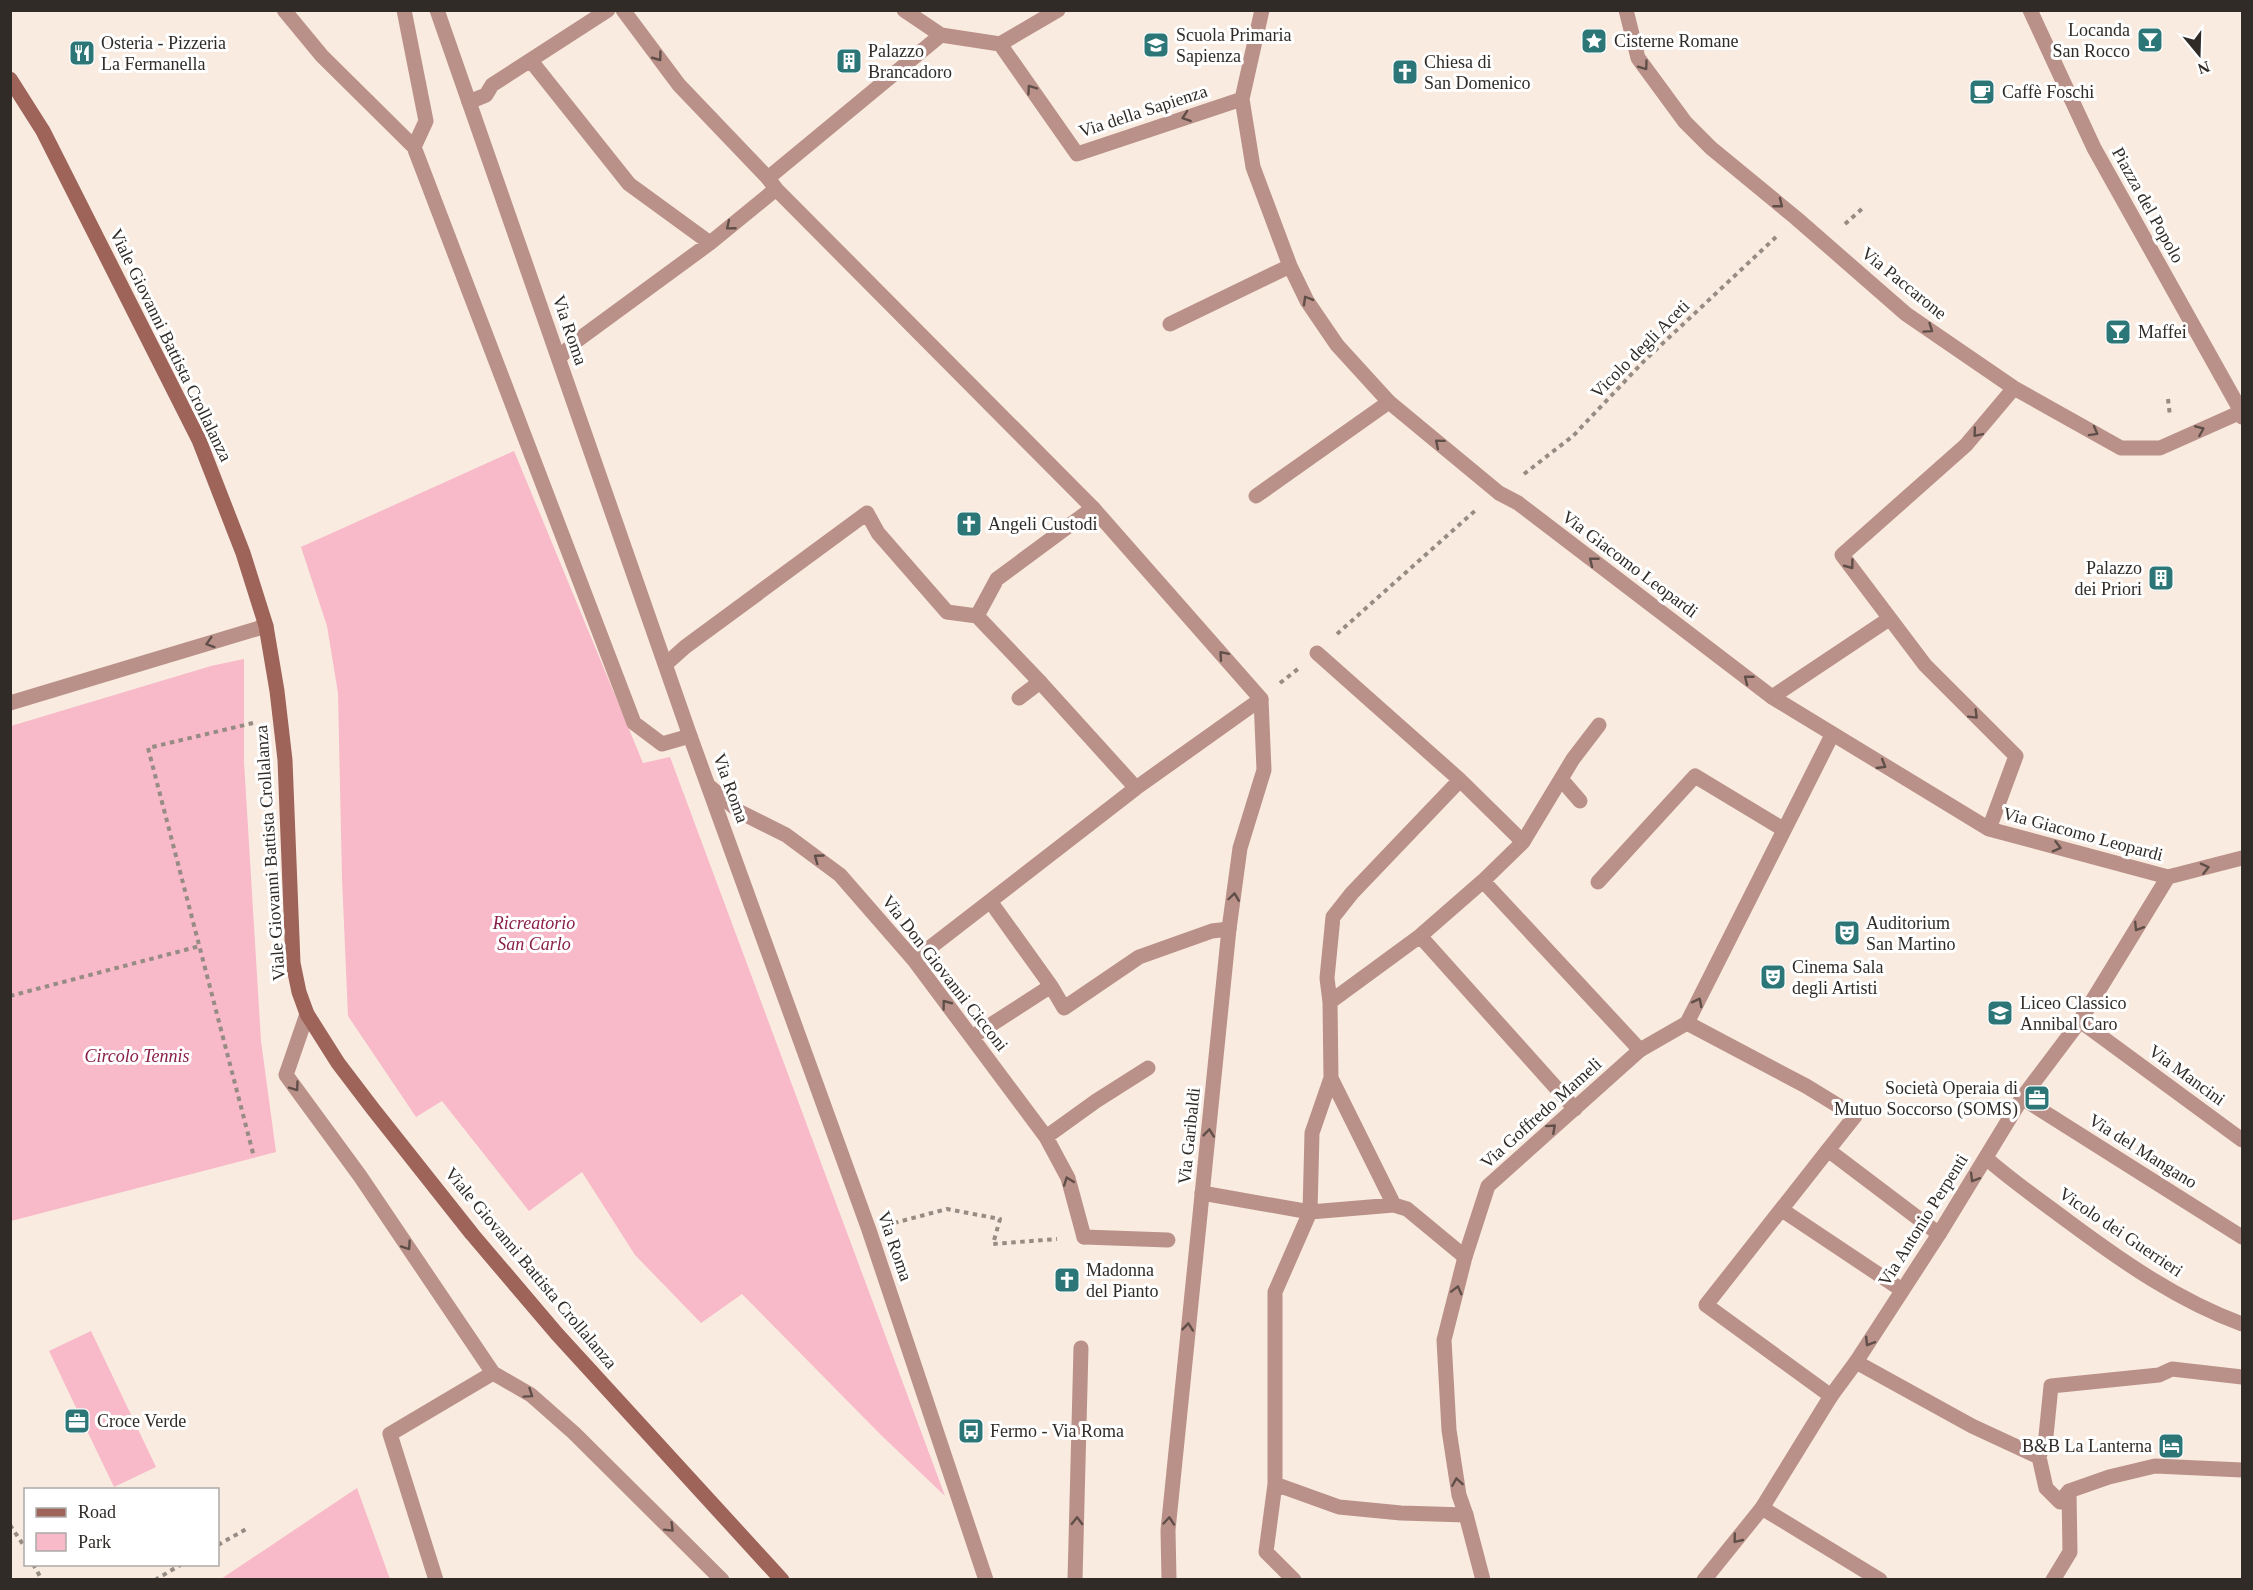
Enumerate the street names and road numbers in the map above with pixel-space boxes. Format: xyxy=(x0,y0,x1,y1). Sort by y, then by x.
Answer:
street label: Via della Sapienza xyxy=(1076,81,1210,141)
street label: Piazza del Popolo xyxy=(2108,144,2188,266)
street label: Viale Giovanni Battista Crollalanza xyxy=(106,225,236,465)
street label: Via Paccarone xyxy=(1858,243,1950,323)
street label: Via Roma xyxy=(549,293,591,367)
street label: Vicolo degli Aceti xyxy=(1587,296,1693,402)
street label: Via Giacomo Leopardi xyxy=(1558,506,1702,622)
street label: Viale Giovanni Battista Crollalanza xyxy=(251,724,289,982)
street label: Via Roma xyxy=(709,751,753,825)
street label: Via Giacomo Leopardi xyxy=(2001,803,2165,865)
street label: Via Don Giovanni Cicconi xyxy=(878,891,1012,1055)
street label: Via Mancini xyxy=(2145,1041,2229,1109)
street label: Via Goffredo Mameli xyxy=(1477,1054,1605,1172)
street label: Via Garibaldi xyxy=(1174,1087,1204,1185)
street label: Via del Mangano xyxy=(2085,1110,2201,1192)
street label: Via Antonio Perpenti xyxy=(1874,1150,1972,1290)
street label: Viale Giovanni Battista Crollalanza xyxy=(441,1163,621,1373)
street label: Vicolo dei Guerrieri xyxy=(2055,1183,2187,1281)
street label: Via Roma xyxy=(874,1209,916,1283)

